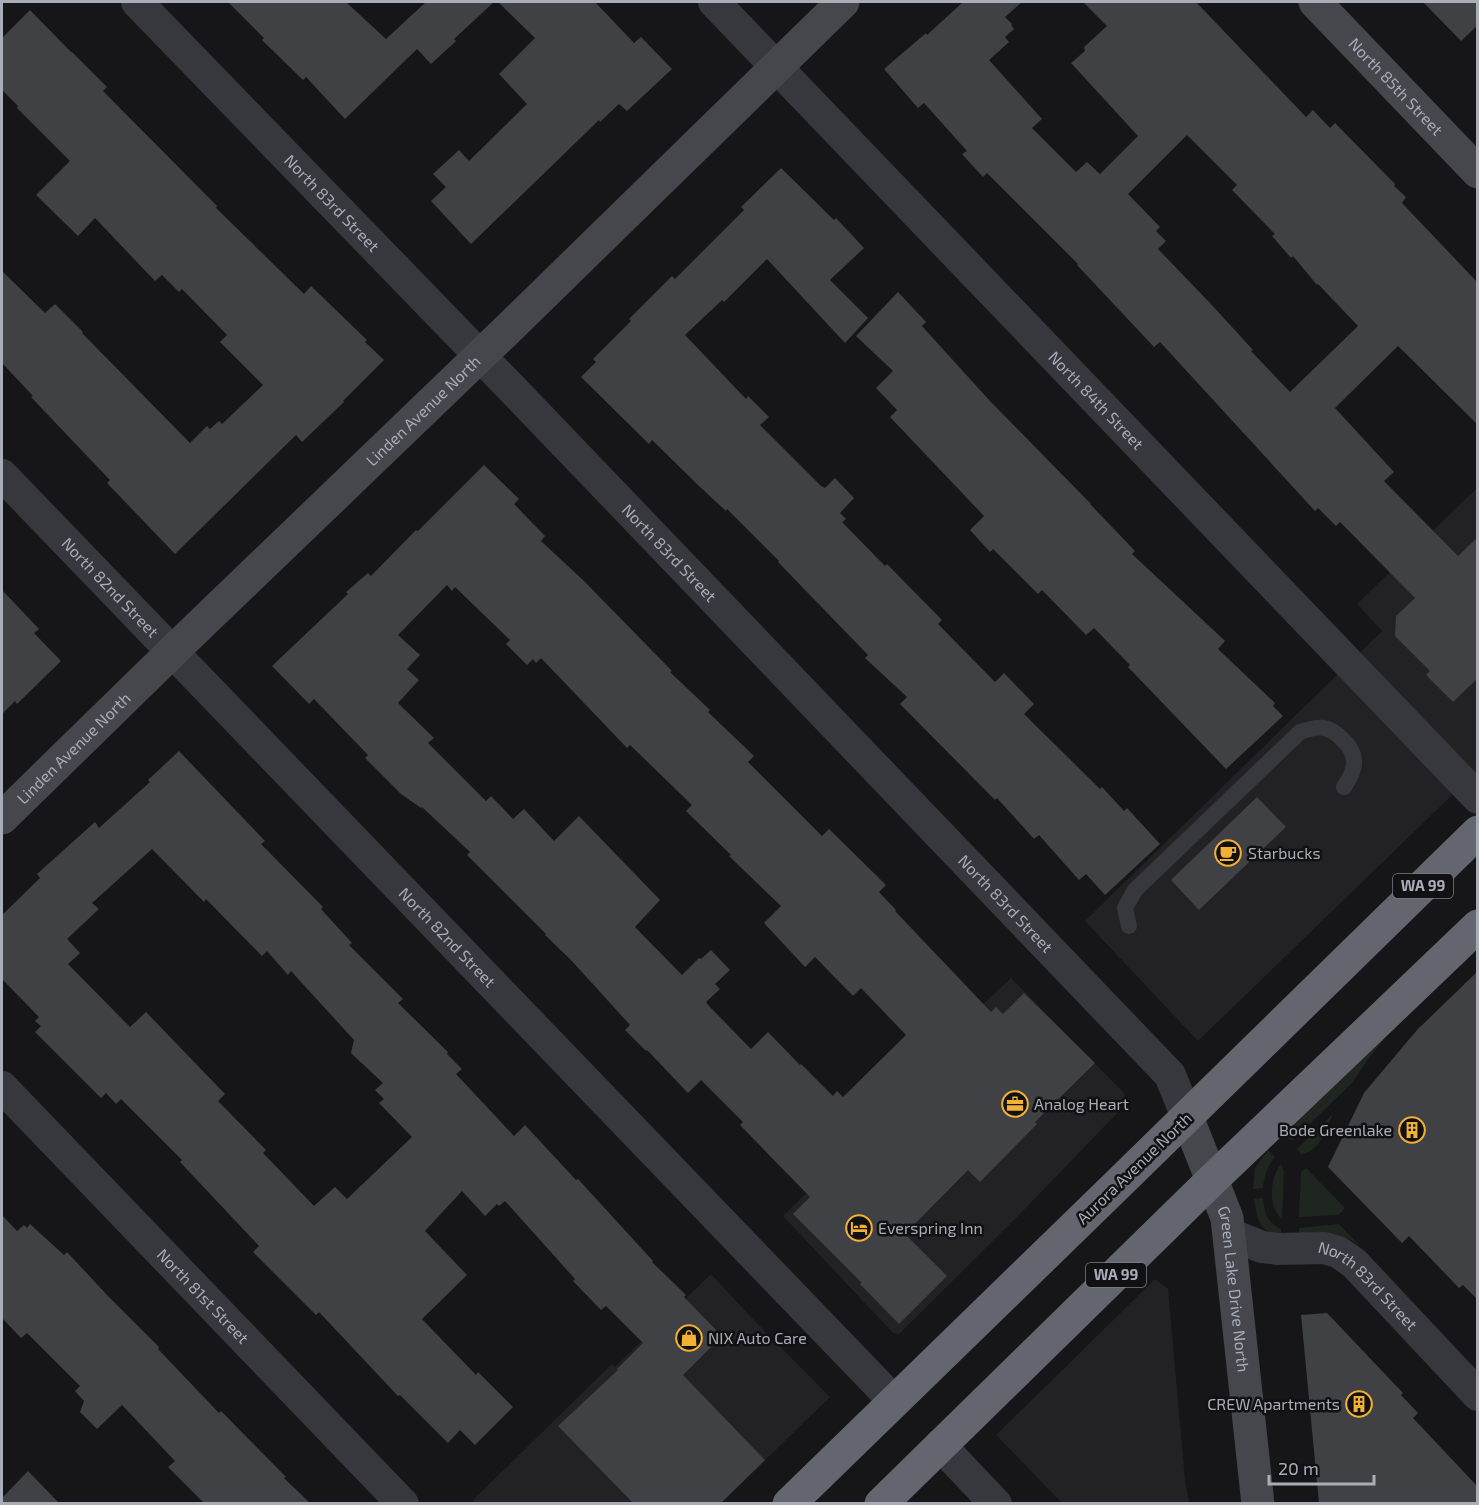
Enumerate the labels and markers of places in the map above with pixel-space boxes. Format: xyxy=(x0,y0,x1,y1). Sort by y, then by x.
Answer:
cafe icon: Starbucks xyxy=(1213,838,1243,868)
place label: Starbucks xyxy=(1248,843,1321,862)
office icon: Analog Heart xyxy=(1000,1089,1030,1119)
place label: Analog Heart xyxy=(1034,1094,1129,1113)
building icon: Bode Greenlake xyxy=(1397,1115,1427,1145)
place label: Bode Greenlake xyxy=(1279,1120,1392,1139)
hotel icon: Everspring Inn xyxy=(844,1213,874,1243)
place label: Everspring Inn xyxy=(878,1218,983,1237)
shop icon: NIX Auto Care xyxy=(674,1323,704,1353)
place label: NIX Auto Care xyxy=(708,1328,807,1347)
building icon: CREW Apartments xyxy=(1344,1389,1374,1419)
place label: CREW Apartments xyxy=(1207,1394,1340,1413)

